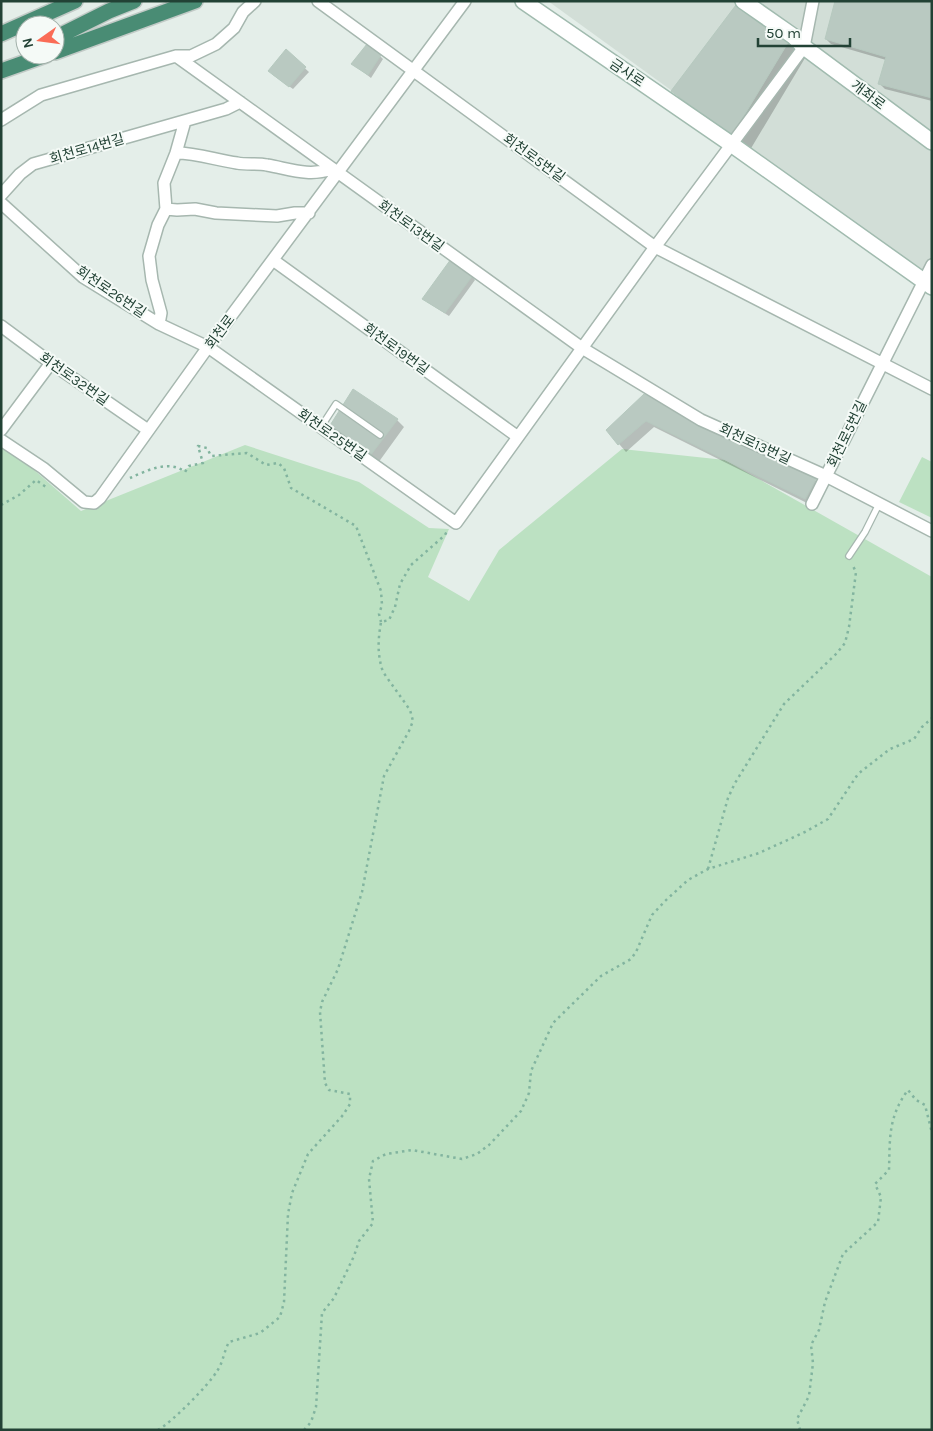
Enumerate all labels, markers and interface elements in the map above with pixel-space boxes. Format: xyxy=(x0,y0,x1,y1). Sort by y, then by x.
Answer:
north arrow xyxy=(15,15,65,65)
scale bar xyxy=(758,15,850,47)
text: 50 m xyxy=(766,24,801,42)
text: N xyxy=(18,36,37,50)
street label: 금사로 xyxy=(606,55,648,91)
street label: 개좌로 xyxy=(847,77,889,113)
street label: 회천로14번길 xyxy=(48,130,126,168)
street label: 회천로5번길 xyxy=(500,130,568,186)
street label: 회천로13번길 xyxy=(375,196,447,256)
street label: 회천로26번길 xyxy=(73,262,149,322)
street label: 회천로 xyxy=(202,311,238,353)
street label: 회천로19번길 xyxy=(360,319,432,379)
street label: 회천로32번길 xyxy=(36,349,112,409)
street label: 회천로5번길 xyxy=(824,398,870,470)
street label: 회천로25번길 xyxy=(294,405,370,465)
street label: 회천로13번길 xyxy=(716,420,794,468)

